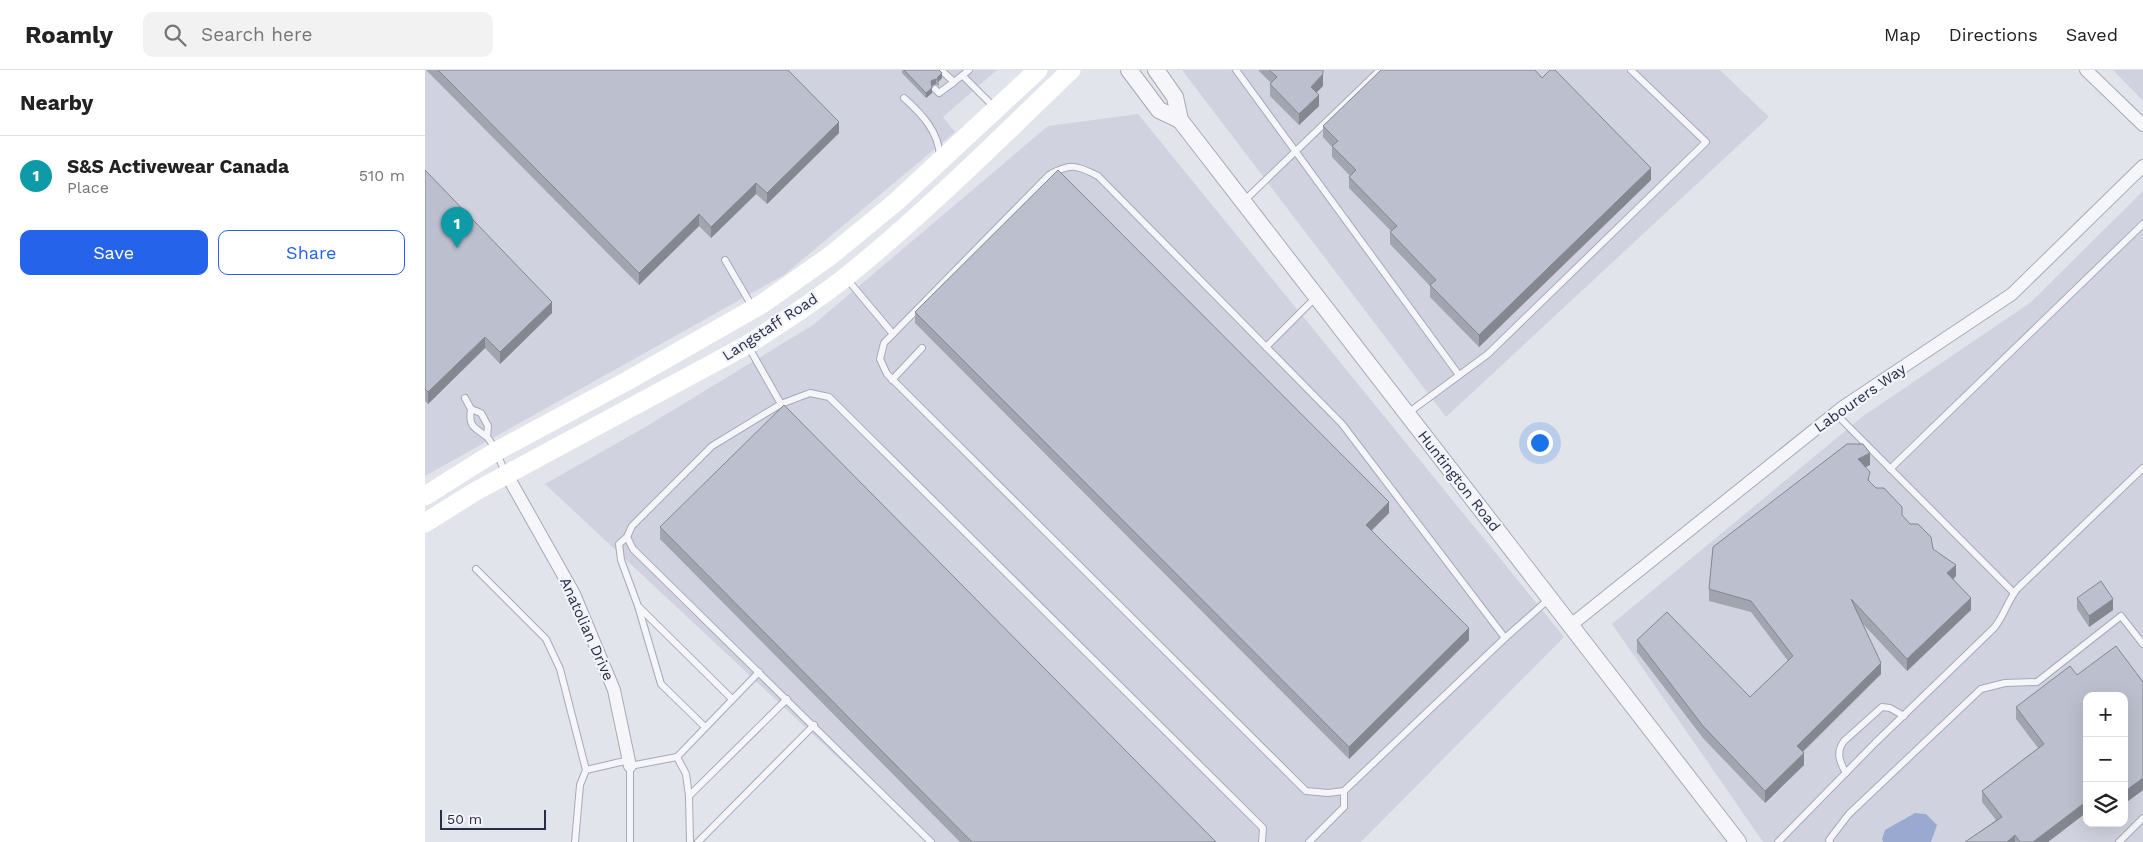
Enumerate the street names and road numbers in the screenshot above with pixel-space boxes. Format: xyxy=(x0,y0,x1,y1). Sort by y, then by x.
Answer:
street label: Langstaff Road xyxy=(719,289,821,365)
street label: Labourers Way xyxy=(1811,360,1909,436)
street label: Huntington Road xyxy=(1414,427,1504,535)
street label: Anatolian Drive xyxy=(556,574,618,684)

